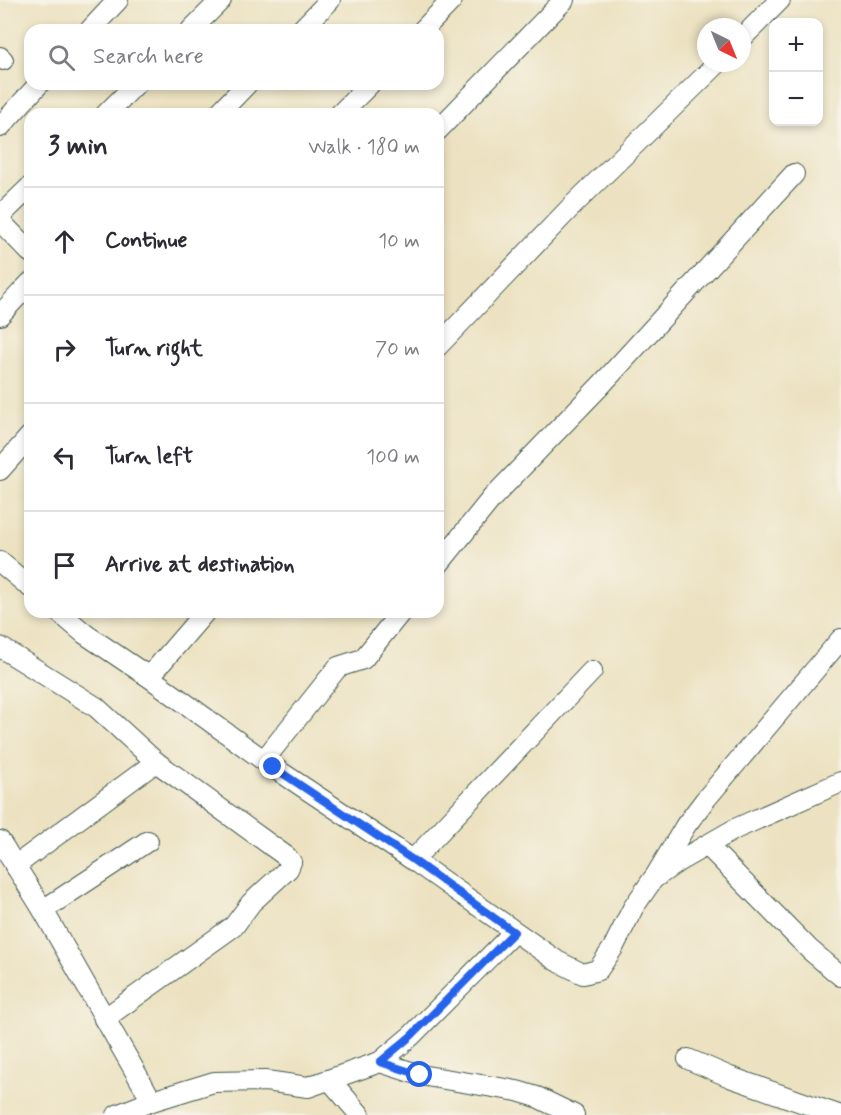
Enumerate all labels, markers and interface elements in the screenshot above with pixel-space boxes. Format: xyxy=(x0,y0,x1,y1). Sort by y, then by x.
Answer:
north arrow xyxy=(697,18,751,72)
map controls xyxy=(769,18,823,126)
button: + xyxy=(769,18,823,72)
search box xyxy=(24,24,444,90)
icon: search xyxy=(45,41,78,74)
text: Search here xyxy=(93,43,204,71)
button: − xyxy=(769,72,823,126)
text: 3 min xyxy=(48,130,108,164)
text: Walk · 180 m xyxy=(308,134,420,161)
icon: ahead xyxy=(48,225,81,258)
text: Continue xyxy=(105,227,187,255)
text: 10 m xyxy=(378,228,420,255)
icon: right xyxy=(48,333,81,366)
text: Turn right xyxy=(105,335,203,363)
text: 70 m xyxy=(375,336,420,363)
icon: left xyxy=(48,441,81,474)
text: Turn left xyxy=(105,443,193,471)
text: 100 m xyxy=(366,444,420,471)
icon: arrive xyxy=(48,549,81,582)
text: Arrive at destination xyxy=(105,551,295,579)
route end xyxy=(259,753,285,779)
route start xyxy=(406,1061,432,1087)

